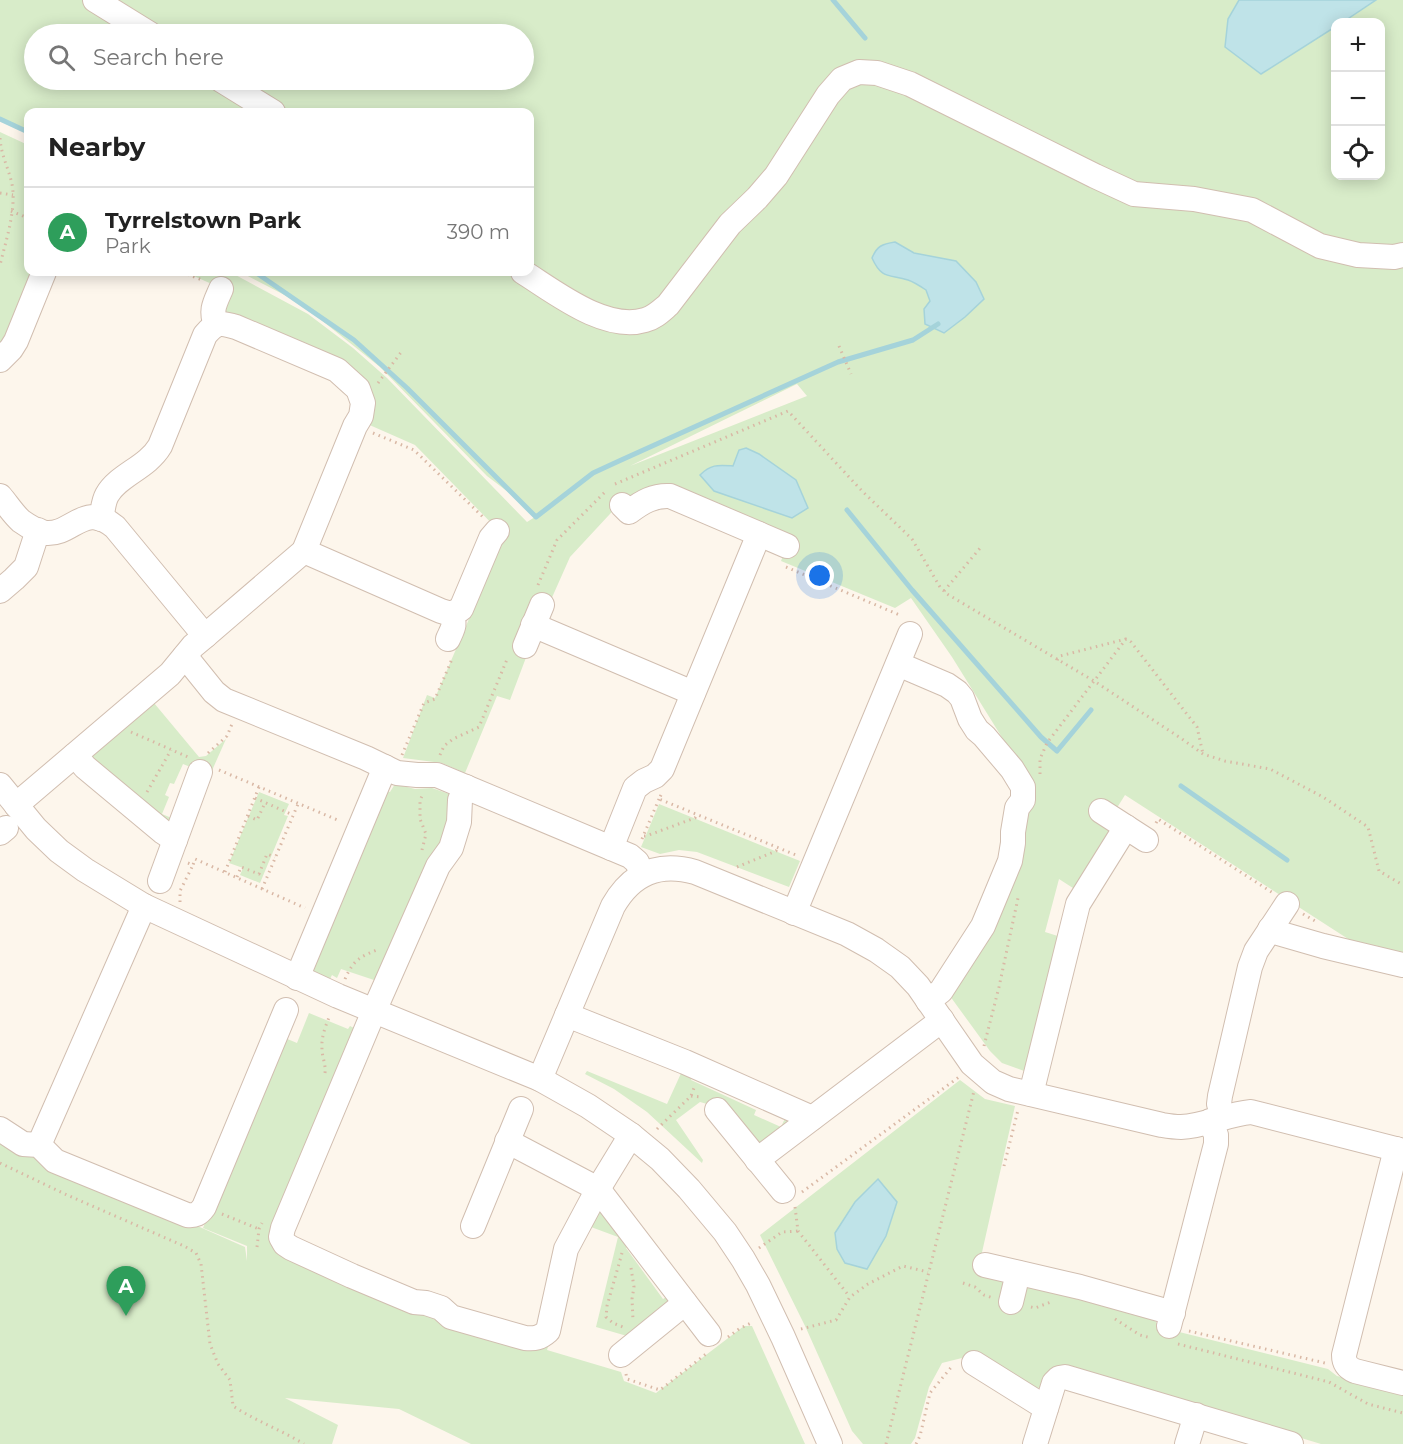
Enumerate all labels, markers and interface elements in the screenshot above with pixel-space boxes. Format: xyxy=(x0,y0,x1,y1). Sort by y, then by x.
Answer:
map controls xyxy=(1331,18,1385,180)
button: + xyxy=(1331,18,1385,72)
search box xyxy=(24,24,534,90)
icon: search xyxy=(45,41,78,74)
text: Search here xyxy=(93,44,224,71)
button: − xyxy=(1331,72,1385,126)
button: locate xyxy=(1331,126,1385,180)
text: Nearby xyxy=(48,131,145,163)
text: Tyrrelstown Park xyxy=(105,207,301,234)
text: A xyxy=(60,220,75,244)
text: 390 m xyxy=(447,220,510,244)
text: Park xyxy=(105,234,151,258)
your location xyxy=(805,561,834,590)
pin: A xyxy=(106,1266,146,1316)

